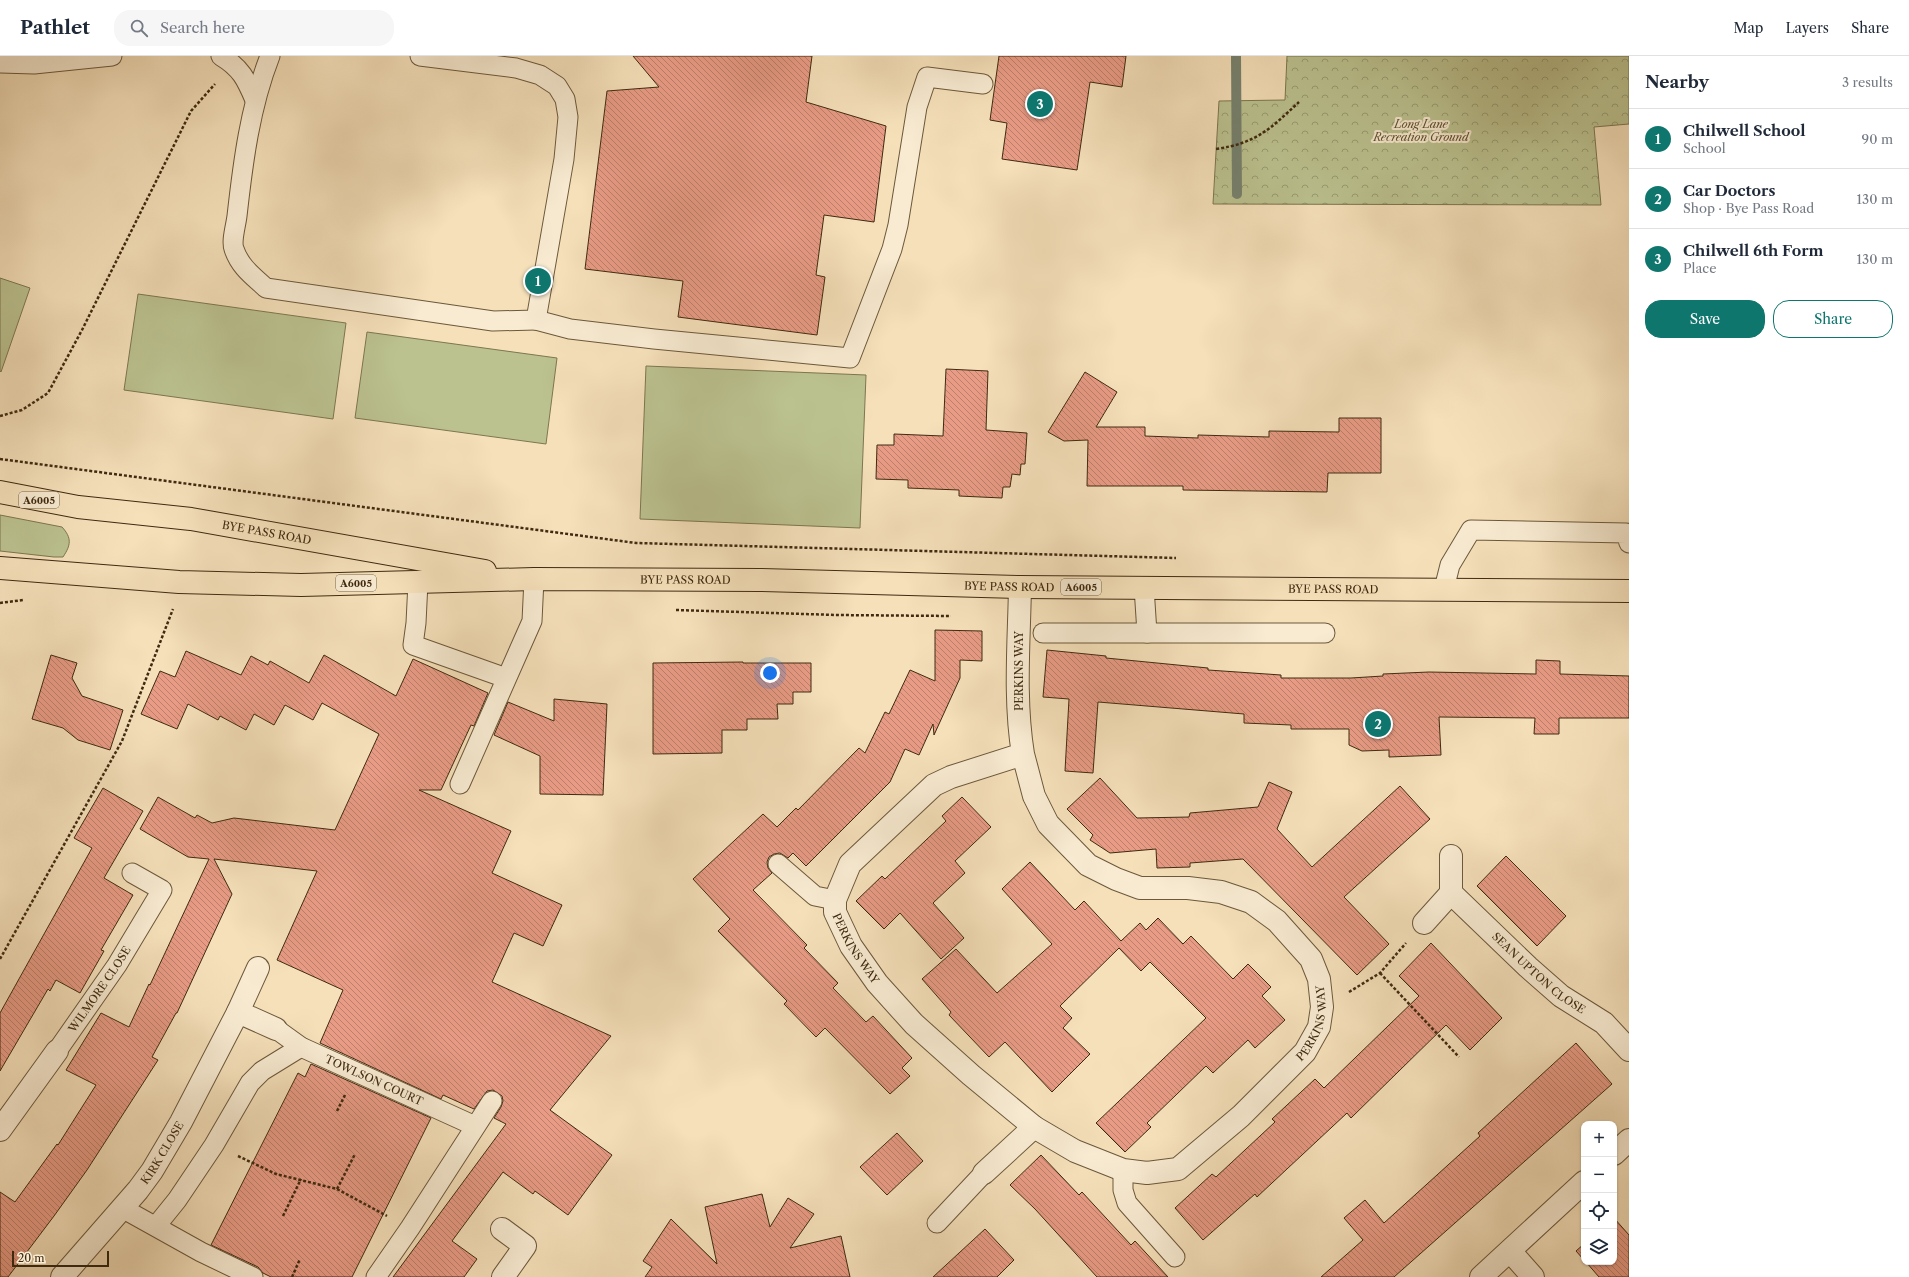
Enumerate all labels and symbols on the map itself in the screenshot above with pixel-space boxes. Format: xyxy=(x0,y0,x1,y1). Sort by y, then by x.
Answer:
pin: 3 xyxy=(1027,89,1053,119)
park label: Long Lane Recreation Ground xyxy=(1373,117,1470,144)
pin: 1 xyxy=(525,266,551,296)
road number: A6005 xyxy=(19,492,59,508)
street label: BYE PASS ROAD xyxy=(221,518,313,547)
street label: BYE PASS ROAD xyxy=(640,572,731,587)
road number: A6005 xyxy=(336,575,376,591)
street label: BYE PASS ROAD xyxy=(964,578,1055,594)
road number: A6005 xyxy=(1061,579,1101,595)
street label: BYE PASS ROAD xyxy=(1288,582,1379,596)
street label: PERKINS WAY xyxy=(1012,631,1026,711)
your location xyxy=(760,663,780,683)
pin: 2 xyxy=(1365,709,1391,739)
street label: PERKINS WAY xyxy=(830,911,882,987)
street label: SEAN UPTON CLOSE xyxy=(1489,929,1588,1017)
street label: WILMORE CLOSE xyxy=(65,943,134,1036)
street label: PERKINS WAY xyxy=(1293,985,1330,1064)
street label: TOWLSON COURT xyxy=(323,1052,426,1109)
street label: KIRK CLOSE xyxy=(138,1119,187,1187)
scale bar xyxy=(12,1249,109,1268)

